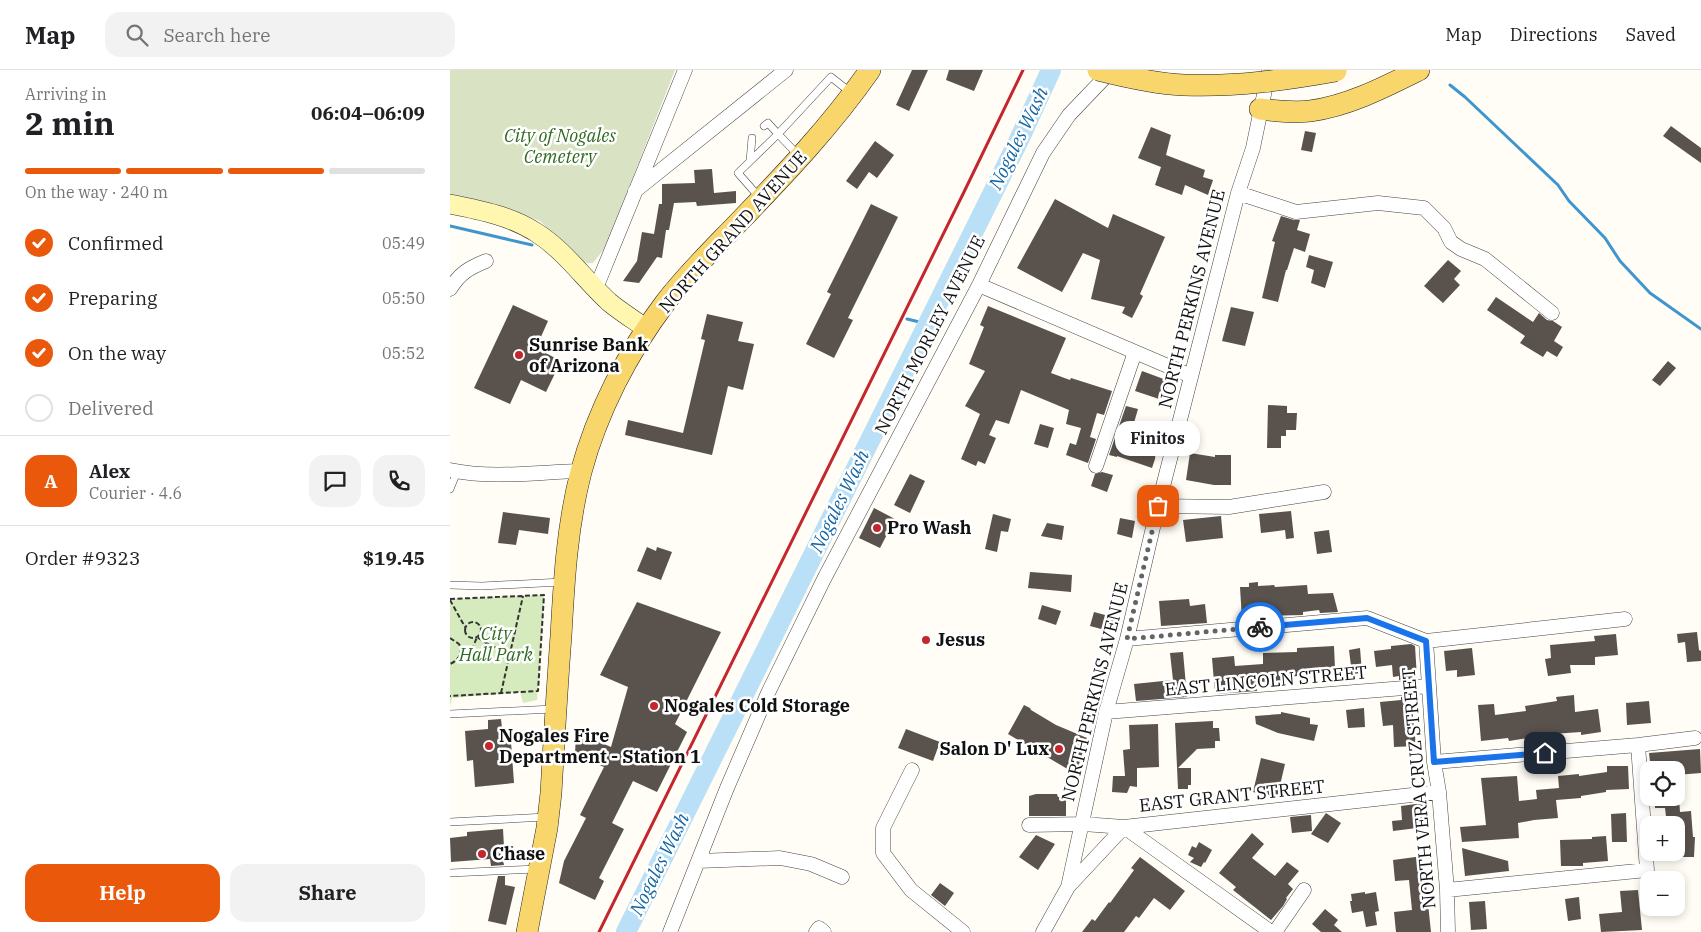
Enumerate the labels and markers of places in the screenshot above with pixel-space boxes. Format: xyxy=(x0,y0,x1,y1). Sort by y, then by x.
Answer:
place label: Sunrise Bank of Arizona xyxy=(529,333,649,377)
marker: Sunrise Bank of Arizona xyxy=(513,349,525,361)
callout: Finitos xyxy=(1116,421,1200,456)
pin xyxy=(1137,485,1179,527)
place label: Pro Wash xyxy=(887,516,972,539)
marker: Pro Wash xyxy=(871,522,883,534)
place label: Jesus xyxy=(936,628,985,651)
marker: Jesus xyxy=(920,634,932,646)
place label: Nogales Cold Storage xyxy=(664,694,850,717)
marker: Nogales Cold Storage xyxy=(648,700,660,712)
place label: Nogales Fire Department - Station 1 xyxy=(499,724,701,768)
pin xyxy=(1524,732,1566,774)
place label: Salon D' Lux xyxy=(939,737,1049,760)
marker: Nogales Fire Department - Station 1 xyxy=(483,740,495,752)
marker: Salon D' Lux xyxy=(1053,743,1065,755)
place label: Chase xyxy=(492,842,545,865)
marker: Chase xyxy=(476,848,488,860)

